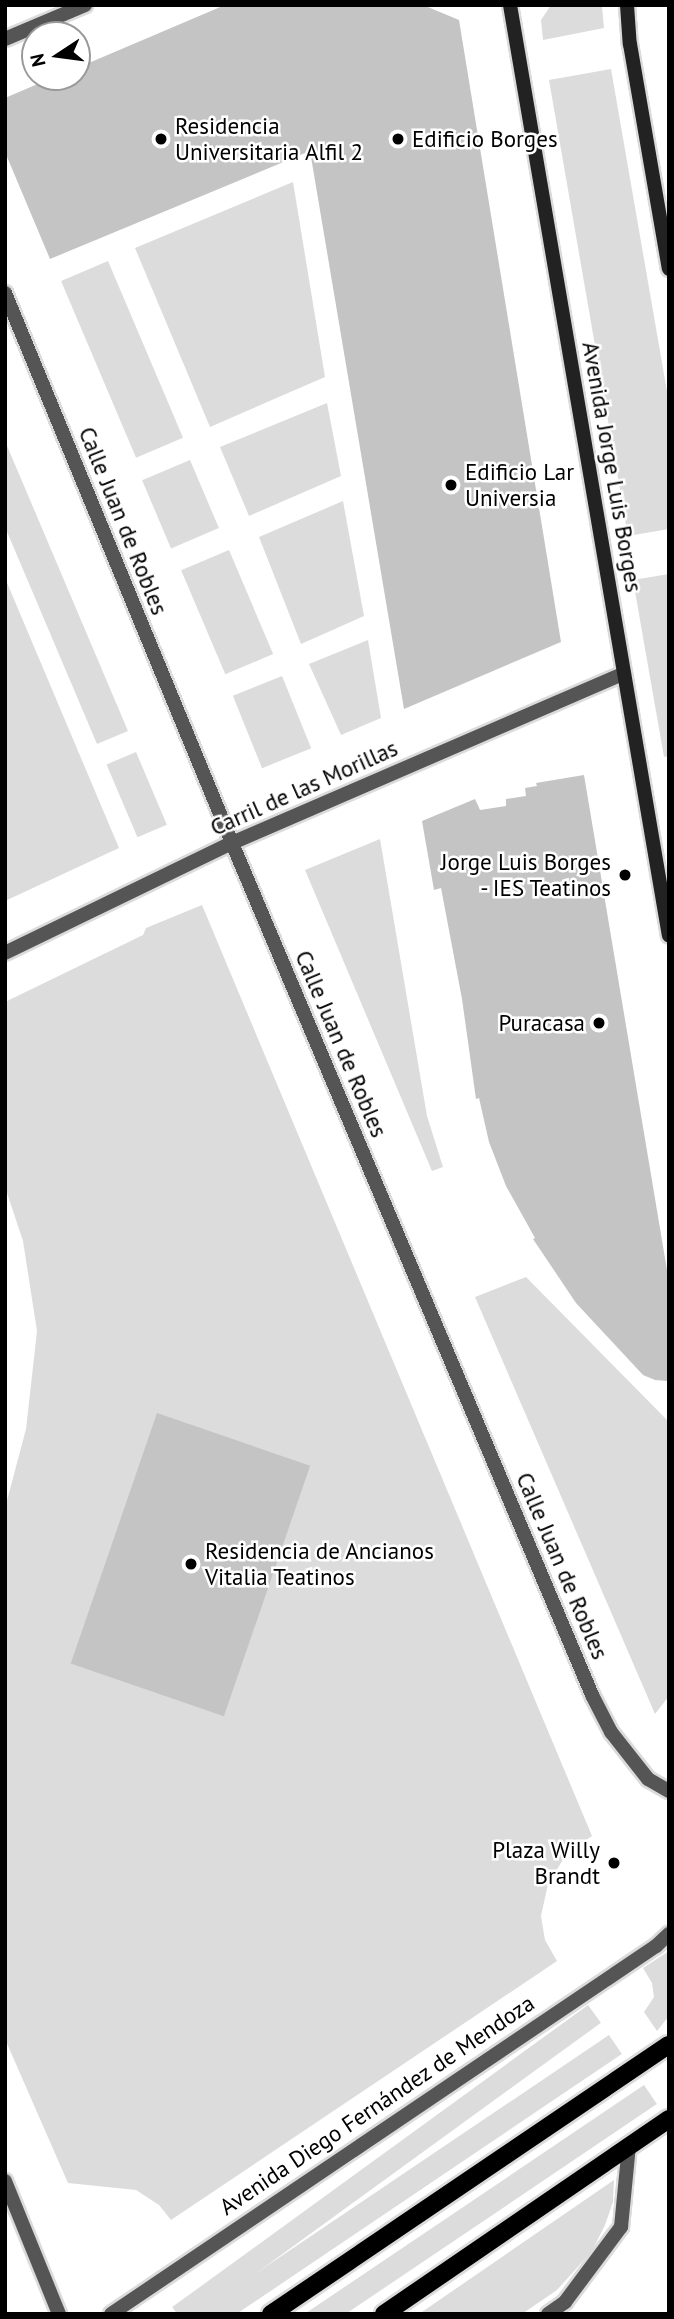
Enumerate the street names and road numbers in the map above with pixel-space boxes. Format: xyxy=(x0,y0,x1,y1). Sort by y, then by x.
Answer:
street label: Avenida Jorge Luis Borges xyxy=(576,340,648,594)
street label: Calle Juan de Robles xyxy=(73,423,173,619)
street label: Carril de las Morillas xyxy=(206,734,402,842)
street label: Calle Juan de Robles xyxy=(289,946,393,1142)
street label: Calle Juan de Robles xyxy=(510,1468,614,1664)
street label: Avenida Diego Fernández de Mendoza xyxy=(214,1989,540,2221)

